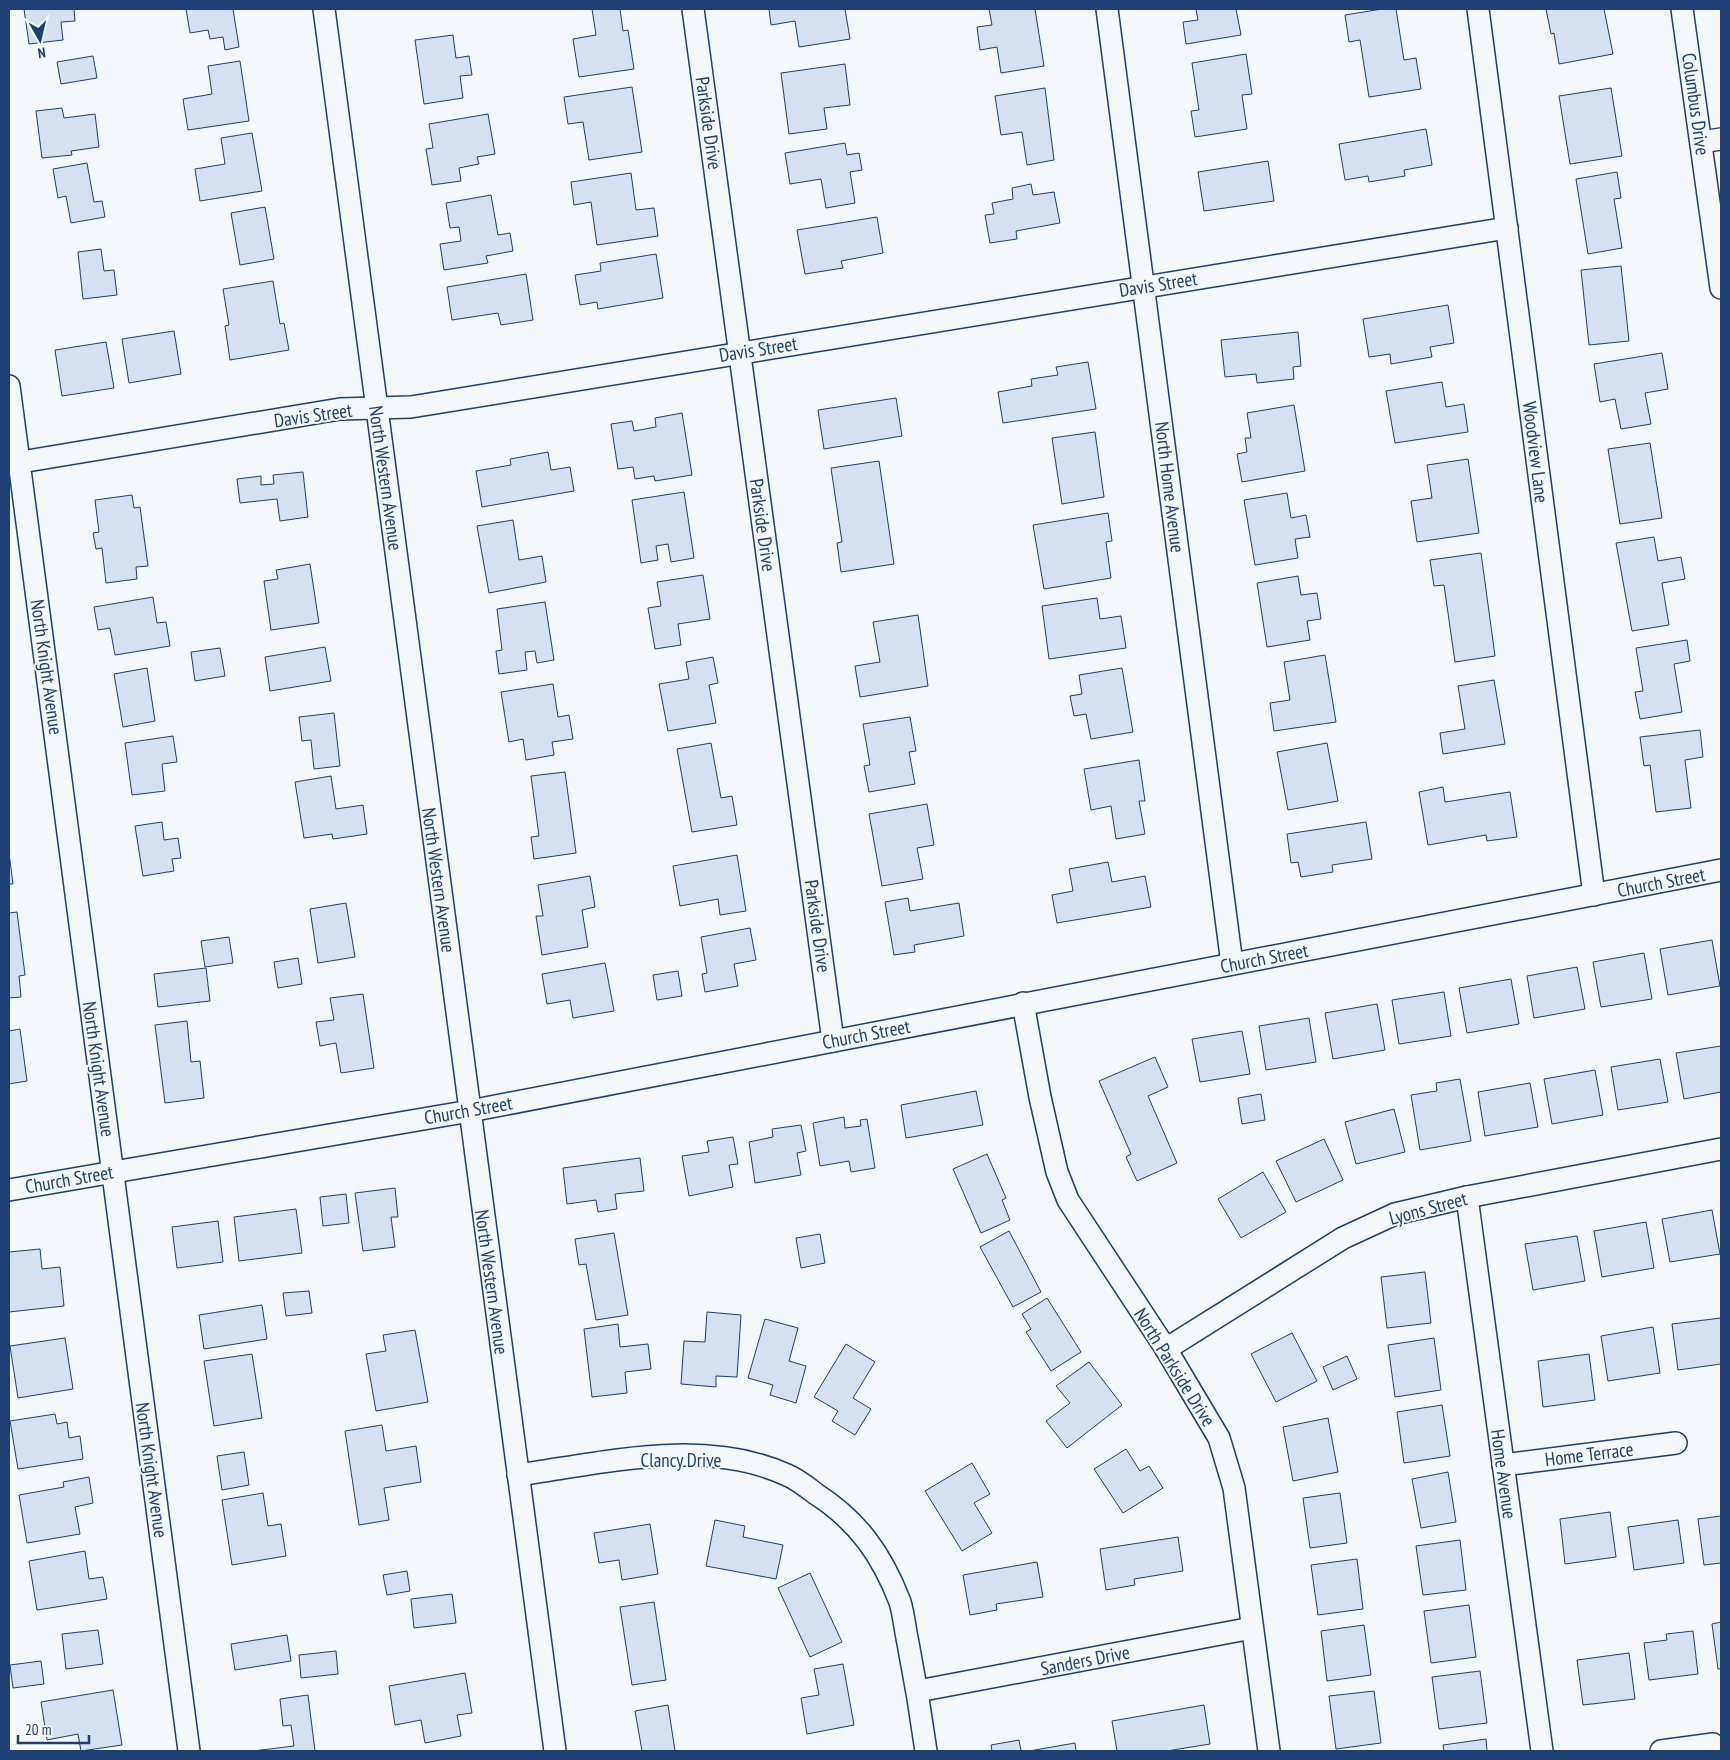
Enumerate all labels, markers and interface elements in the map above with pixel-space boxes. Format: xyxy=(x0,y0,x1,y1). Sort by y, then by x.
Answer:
north arrow xyxy=(15,15,65,65)
text: N xyxy=(37,43,47,62)
street label: Columbus Drive xyxy=(1677,51,1715,157)
street label: Parkside Drive xyxy=(691,75,727,171)
street label: Davis Street xyxy=(1117,266,1200,302)
street label: Davis Street xyxy=(717,331,800,367)
street label: Davis Street xyxy=(272,398,354,432)
street label: Woodview Lane xyxy=(1518,400,1554,504)
street label: North Western Avenue xyxy=(364,404,408,552)
street label: North Home Avenue xyxy=(1150,420,1190,554)
street label: Parkside Drive xyxy=(745,477,781,573)
street label: North Knight Avenue xyxy=(26,598,68,736)
street label: North Western Avenue xyxy=(417,806,461,954)
street label: Church Street xyxy=(1615,862,1708,902)
street label: Parkside Drive xyxy=(800,878,836,974)
street label: Church Street xyxy=(1218,938,1311,978)
street label: North Knight Avenue xyxy=(78,1000,120,1138)
street label: Church Street xyxy=(820,1014,913,1054)
street label: Church Street xyxy=(422,1090,515,1130)
street label: Church Street xyxy=(23,1159,116,1199)
street label: Lyons Street xyxy=(1386,1186,1470,1230)
street label: North Western Avenue xyxy=(470,1208,514,1356)
street label: North Parkside Drive xyxy=(1129,1303,1221,1431)
street label: North Knight Avenue xyxy=(131,1401,173,1539)
street label: Home Avenue xyxy=(1486,1428,1522,1520)
street label: Home Terrace xyxy=(1543,1437,1635,1471)
street label: Clancy Drive xyxy=(641,1448,722,1472)
street label: Sanders Drive xyxy=(1038,1640,1132,1680)
scale bar xyxy=(18,1712,89,1744)
text: 20 m xyxy=(25,1720,51,1739)

